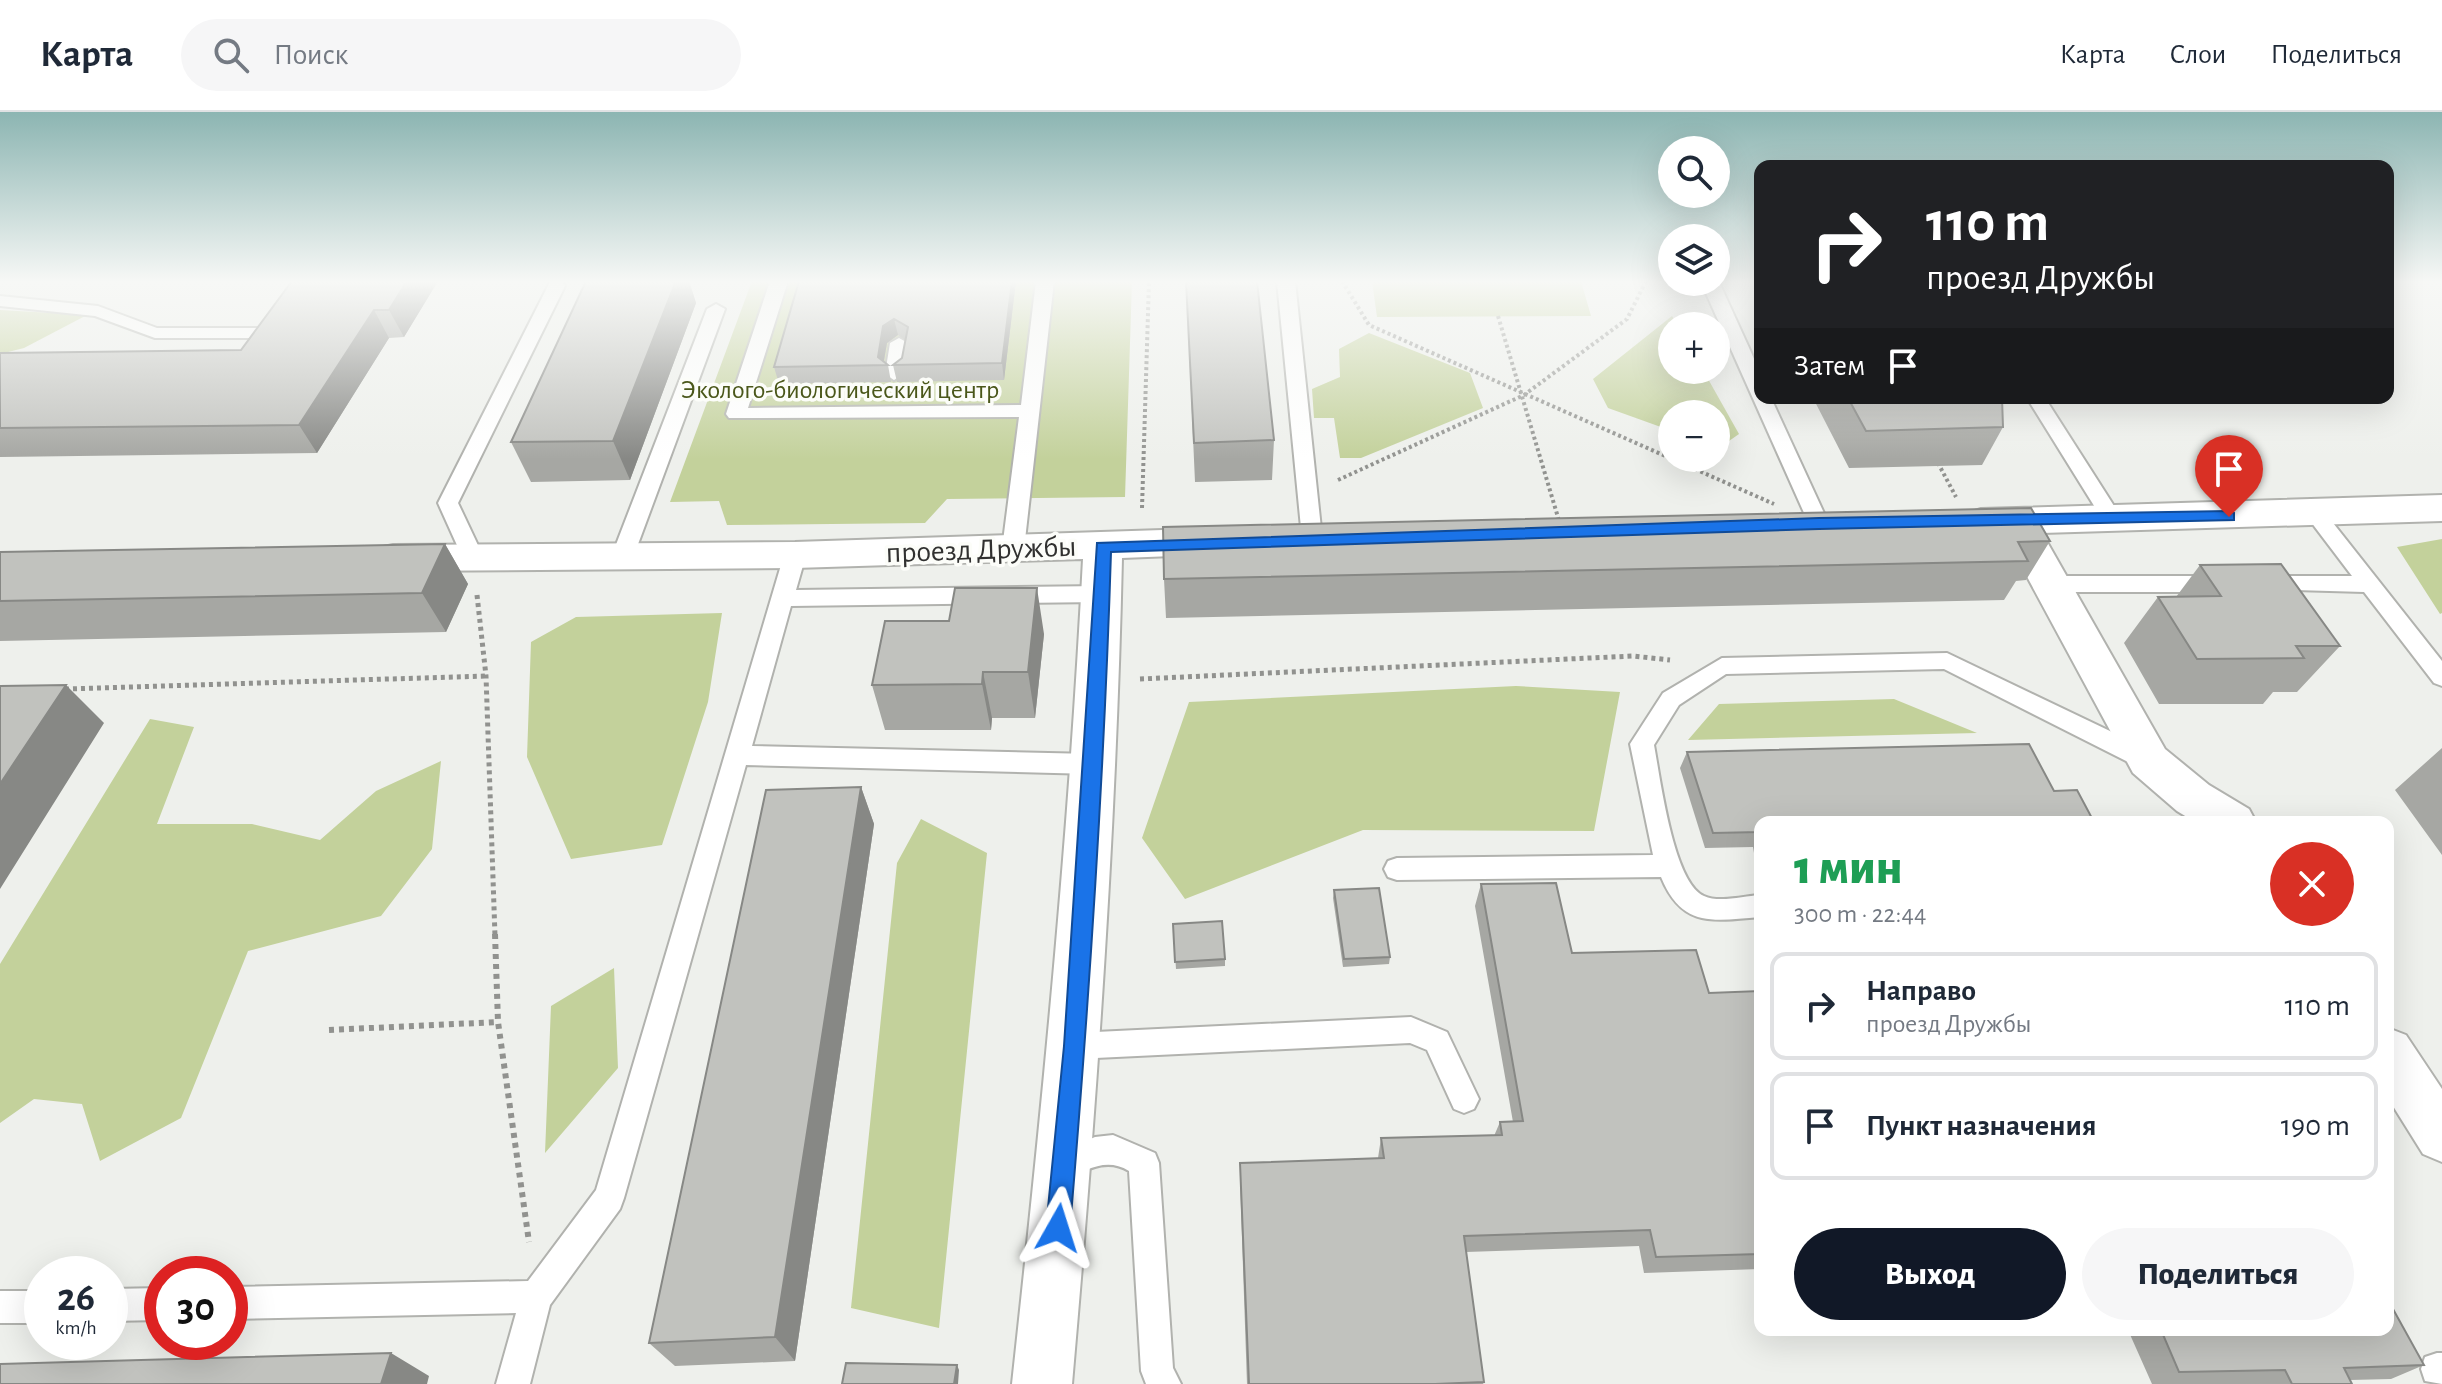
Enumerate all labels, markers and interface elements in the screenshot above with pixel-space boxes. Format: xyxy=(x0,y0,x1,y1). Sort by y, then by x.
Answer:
search box xyxy=(181,19,741,91)
icon: search xyxy=(209,33,253,77)
text: Карта xyxy=(40,36,133,74)
text: Поиск xyxy=(273,40,348,70)
text: Карта xyxy=(2060,41,2126,69)
text: Слои xyxy=(2170,41,2226,69)
text: Поделиться xyxy=(2270,41,2402,69)
map controls xyxy=(1658,136,1730,472)
button: search xyxy=(1658,136,1730,208)
icon: right xyxy=(1794,192,1898,296)
text: 110 m xyxy=(1926,195,2049,251)
button: layers xyxy=(1658,224,1730,296)
text: проезд Дружбы xyxy=(1926,260,2155,296)
button: + xyxy=(1658,312,1730,384)
icon: arrive xyxy=(1881,344,1925,388)
text: Затем xyxy=(1794,351,1865,381)
park label: Эколого-биологический центр xyxy=(681,377,999,403)
button: − xyxy=(1658,400,1730,472)
pin xyxy=(2195,435,2263,517)
icon: arrive xyxy=(2207,447,2251,491)
street label: проезд Дружбы xyxy=(885,532,1077,568)
button: close xyxy=(2270,842,2354,926)
text: 1 мин xyxy=(1794,845,1903,893)
text: 300 m · 22:44 xyxy=(1794,901,1926,927)
text: Направо xyxy=(1866,976,1976,1006)
icon: right xyxy=(1798,984,1842,1028)
text: 110 m xyxy=(2285,991,2350,1021)
text: проезд Дружбы xyxy=(1866,1011,2031,1037)
icon: arrive xyxy=(1798,1104,1842,1148)
text: Пункт назначения xyxy=(1866,1111,2097,1141)
text: 190 m xyxy=(2281,1111,2350,1141)
position arrow xyxy=(1016,1186,1100,1270)
button: Выход xyxy=(1794,1228,2066,1320)
button: Поделиться xyxy=(2082,1228,2354,1320)
speed limit sign: 30 xyxy=(144,1256,248,1360)
text: 26 xyxy=(57,1278,95,1318)
text: km/h xyxy=(55,1318,97,1338)

